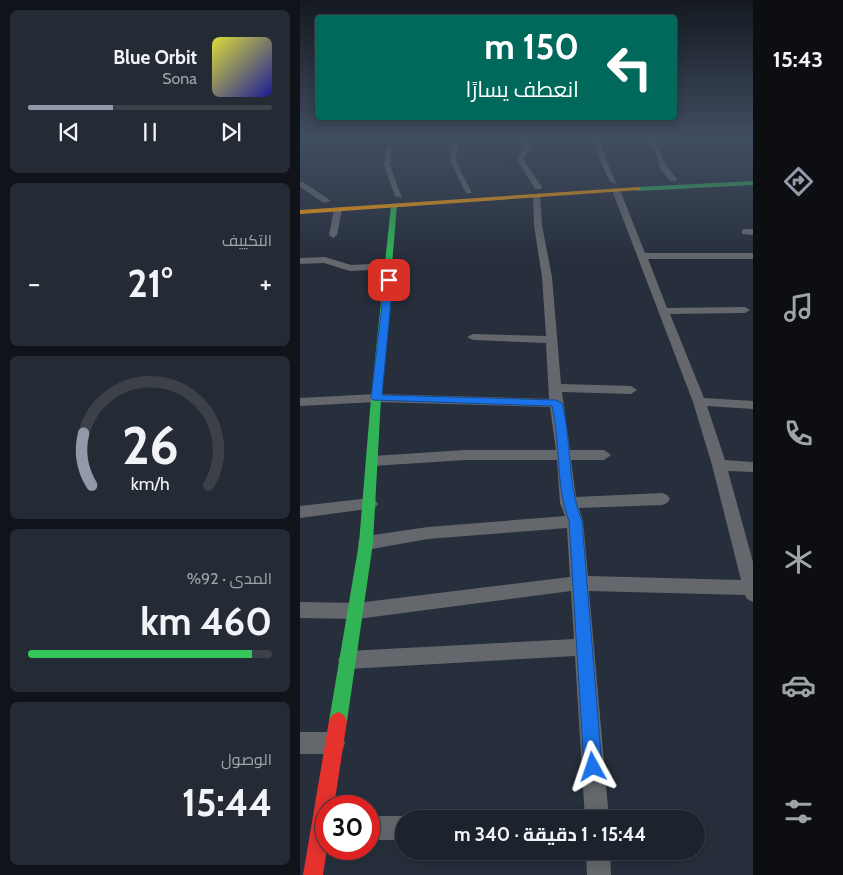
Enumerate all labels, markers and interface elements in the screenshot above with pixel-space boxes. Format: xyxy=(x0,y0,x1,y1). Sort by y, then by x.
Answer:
text: 150 m xyxy=(484,25,579,68)
icon: left xyxy=(597,35,662,100)
text: Blue Orbit xyxy=(113,46,197,69)
text: 15:43 xyxy=(773,46,823,73)
text: Sona xyxy=(162,69,197,88)
text: انعطف يسارًا xyxy=(466,76,579,103)
icon: previous xyxy=(55,118,83,146)
icon: pause xyxy=(136,118,164,146)
icon: next xyxy=(217,118,245,146)
icon: directions xyxy=(781,164,816,199)
text: التكييف xyxy=(222,231,272,250)
pin xyxy=(368,259,410,301)
text: 21° xyxy=(127,260,173,307)
text: − xyxy=(28,266,40,300)
text: + xyxy=(260,266,272,300)
icon: arrive xyxy=(375,266,403,294)
icon: music xyxy=(781,290,816,325)
text: 26 xyxy=(122,414,178,477)
icon: phone xyxy=(781,416,816,451)
text: km/h xyxy=(130,473,170,494)
icon: climate xyxy=(781,542,816,577)
text: المدى · 92% xyxy=(187,569,272,588)
text: 460 km xyxy=(140,598,272,645)
icon: car xyxy=(781,668,816,703)
position arrow xyxy=(566,740,618,792)
text: الوصول xyxy=(221,750,272,769)
text: 15:44 xyxy=(182,779,272,826)
icon: filters xyxy=(781,794,816,829)
speed limit sign: 30 xyxy=(315,795,380,860)
text: 15:44 · 1 دقيقة · 340 m xyxy=(454,823,646,846)

